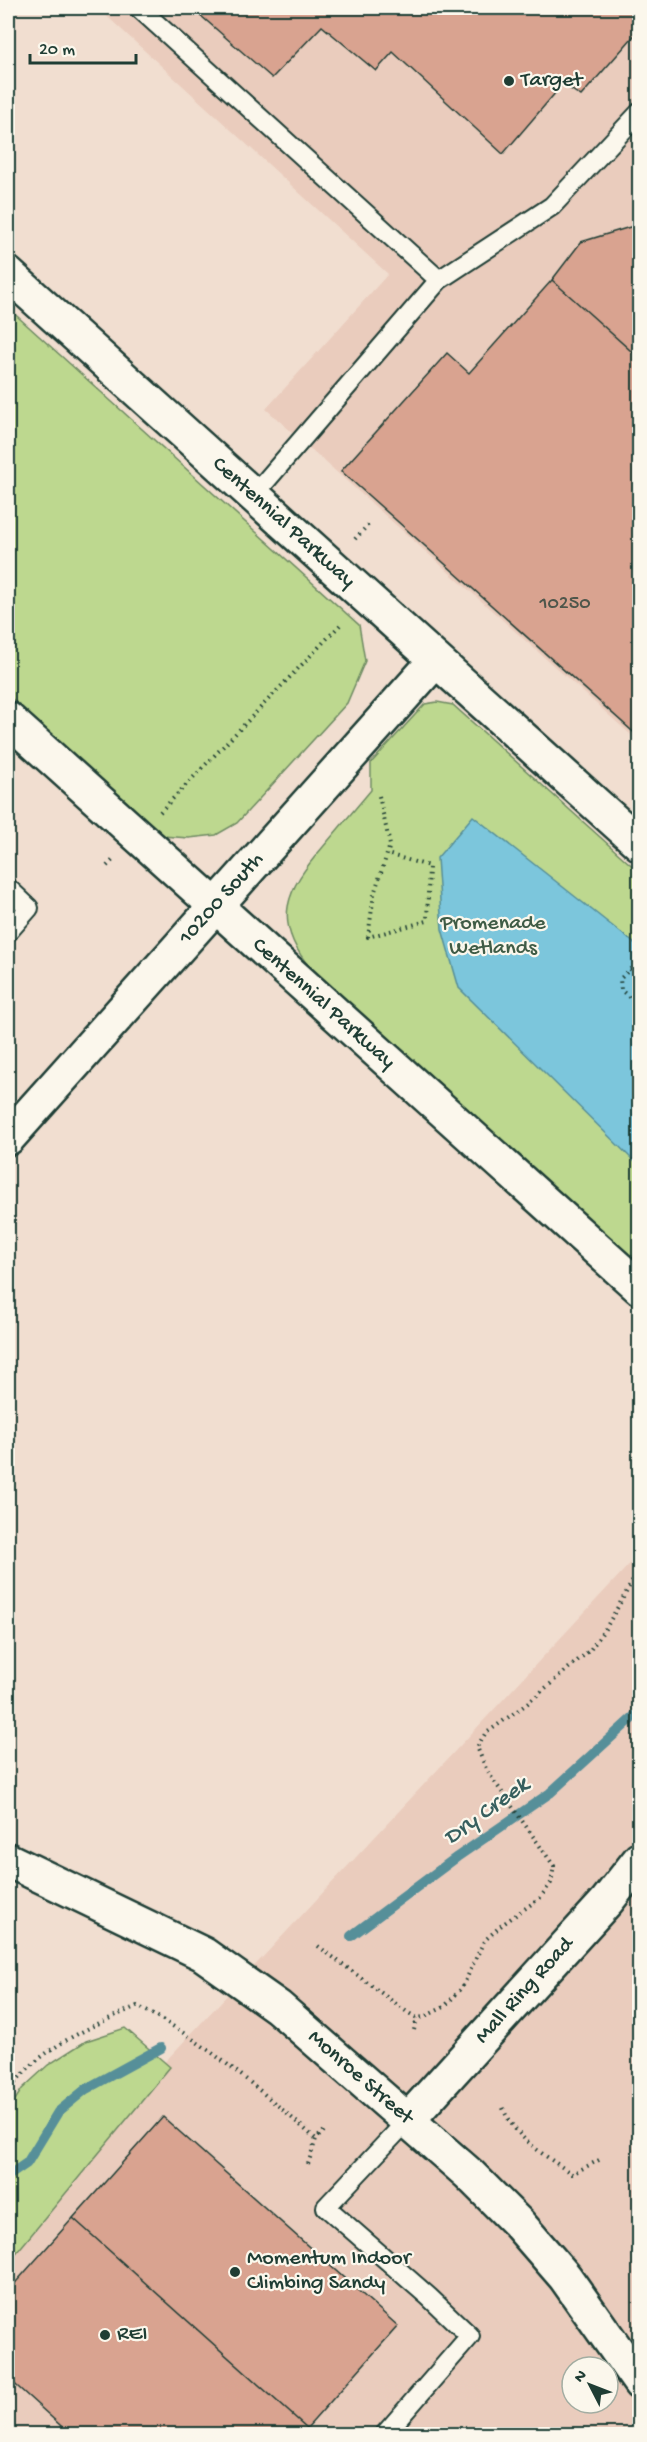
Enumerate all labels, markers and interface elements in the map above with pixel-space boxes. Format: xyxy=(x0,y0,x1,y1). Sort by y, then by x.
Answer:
scale bar xyxy=(30,27,136,65)
text: 20 m xyxy=(39,40,75,61)
place label: Target xyxy=(519,68,584,94)
marker: Target xyxy=(502,74,516,88)
street label: Centennial Parkway xyxy=(206,452,360,594)
house number: 10250 xyxy=(538,593,591,616)
street label: 10200 South xyxy=(173,847,270,951)
park label: Promenade Wetlands xyxy=(439,911,546,962)
street label: Centennial Parkway xyxy=(246,933,400,1075)
water label: Dry Creek xyxy=(439,1770,537,1853)
street label: Mall Ring Road xyxy=(470,1931,581,2050)
street label: Monroe Street xyxy=(302,2025,420,2132)
place label: Momentum Indoor Climbing Sandy xyxy=(247,2246,413,2297)
marker: Momentum Indoor Climbing Sandy xyxy=(228,2265,242,2279)
place label: REI xyxy=(117,2322,148,2348)
marker: REI xyxy=(98,2328,112,2342)
north arrow xyxy=(560,2355,620,2415)
text: N xyxy=(571,2367,592,2388)

